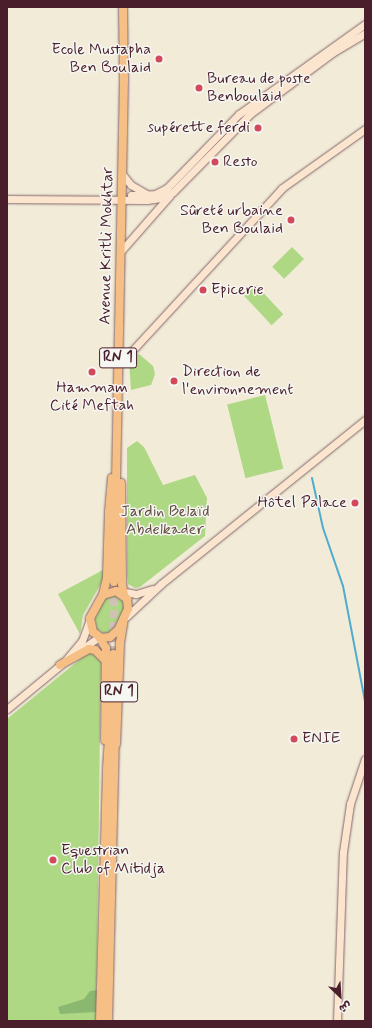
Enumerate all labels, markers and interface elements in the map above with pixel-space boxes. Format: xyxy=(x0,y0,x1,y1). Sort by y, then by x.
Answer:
place label: Ecole Mustapha Ben Boulaid xyxy=(50,40,151,78)
marker: Ecole Mustapha Ben Boulaid xyxy=(154,54,164,64)
place label: Bureau de poste Benboulaid xyxy=(207,69,312,107)
marker: Bureau de poste Benboulaid xyxy=(194,83,204,93)
place label: supérette ferdi xyxy=(147,118,250,138)
marker: supérette ferdi xyxy=(253,123,263,133)
place label: Resto xyxy=(223,152,258,172)
marker: Resto xyxy=(210,157,220,167)
street label: Avenue Kritli Mokhtar xyxy=(96,167,118,325)
place label: Sûreté urbaine Ben Boulaid xyxy=(180,201,283,239)
marker: Sûreté urbaine Ben Boulaid xyxy=(286,215,296,225)
place label: Epicerie xyxy=(211,280,264,300)
marker: Epicerie xyxy=(198,285,208,295)
road number: RN 1 xyxy=(99,345,137,371)
place label: Direction de l'environnement xyxy=(182,362,293,400)
marker: Hammam Cité Meftah xyxy=(87,367,97,377)
marker: Direction de l'environnement xyxy=(169,376,179,386)
place label: Hammam Cité Meftah xyxy=(50,378,134,416)
place label: Hôtel Palace xyxy=(262,493,347,513)
marker: Hôtel Palace xyxy=(350,498,360,508)
park label: Jardin Belaïd Abdelkader xyxy=(120,502,210,540)
road number: RN 1 xyxy=(100,679,138,705)
place label: ENIE xyxy=(302,729,340,749)
marker: ENIE xyxy=(289,734,299,744)
place label: Equestrian Club of Mitidja xyxy=(61,841,165,879)
marker: Equestrian Club of Mitidja xyxy=(48,855,58,865)
north arrow xyxy=(320,976,360,1016)
text: ش xyxy=(337,998,354,1016)

